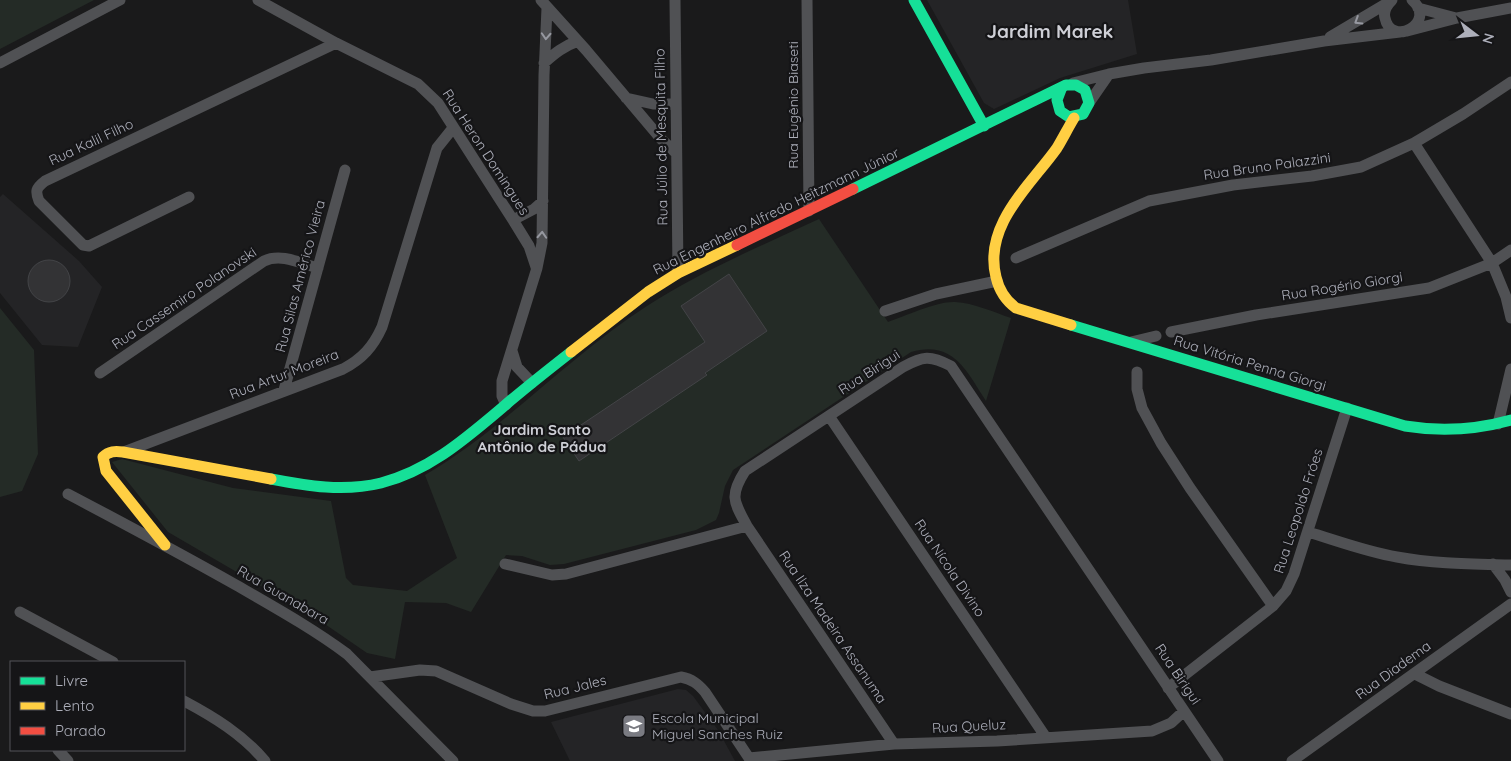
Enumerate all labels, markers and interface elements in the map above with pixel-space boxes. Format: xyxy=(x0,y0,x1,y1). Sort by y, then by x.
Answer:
north arrow xyxy=(1451,10,1501,60)
one-way arrow xyxy=(1354,14,1363,24)
district label: Jardim Marek xyxy=(987,19,1114,43)
text: N xyxy=(1478,31,1499,46)
one-way arrow xyxy=(540,32,551,40)
street label: Rua Eugênio Biaseti xyxy=(784,41,802,169)
street label: Rua Júlio de Mesquita Filho xyxy=(650,48,672,226)
street label: Rua Heron Domingues xyxy=(439,86,533,218)
street label: Rua Kalil Filho xyxy=(46,115,136,169)
street label: Rua Engenheiro Alfredo Heitzmann Júnior xyxy=(650,143,903,279)
street label: Rua Bruno Palazzini xyxy=(1202,148,1332,184)
street label: Rua Silas Américo Vieira xyxy=(271,198,329,354)
one-way arrow xyxy=(537,230,548,238)
street label: Rua Cassemiro Polanovski xyxy=(108,243,260,353)
street label: Rua Rogério Giorgi xyxy=(1280,268,1404,304)
street label: Rua Vitória Penna Giorgi xyxy=(1172,331,1328,395)
street label: Rua Artur Moreira xyxy=(227,345,341,403)
street label: Rua Birigui xyxy=(835,345,903,398)
district label: Jardim Santo Antônio de Pádua xyxy=(478,420,606,456)
street label: Rua Leopoldo Fróes xyxy=(1269,446,1327,576)
street label: Rua Nícola Divino xyxy=(911,516,989,620)
street label: Rua Ilza Madeira Assanuma xyxy=(775,547,891,707)
street label: Rua Guanabara xyxy=(234,561,332,629)
street label: Rua Diadema xyxy=(1352,637,1434,703)
street label: Rua Birigui xyxy=(1151,640,1205,708)
legend xyxy=(10,661,185,751)
text: Livre xyxy=(55,671,88,690)
street label: Rua Jales xyxy=(542,671,608,703)
text: Lento xyxy=(55,696,94,715)
place label: Escola Municipal Miguel Sanches Ruiz xyxy=(652,709,783,743)
school or university icon: Escola Municipal Miguel Sanches Ruiz xyxy=(621,713,647,739)
street label: Rua Queluz xyxy=(932,715,1007,737)
text: Parado xyxy=(55,721,106,740)

